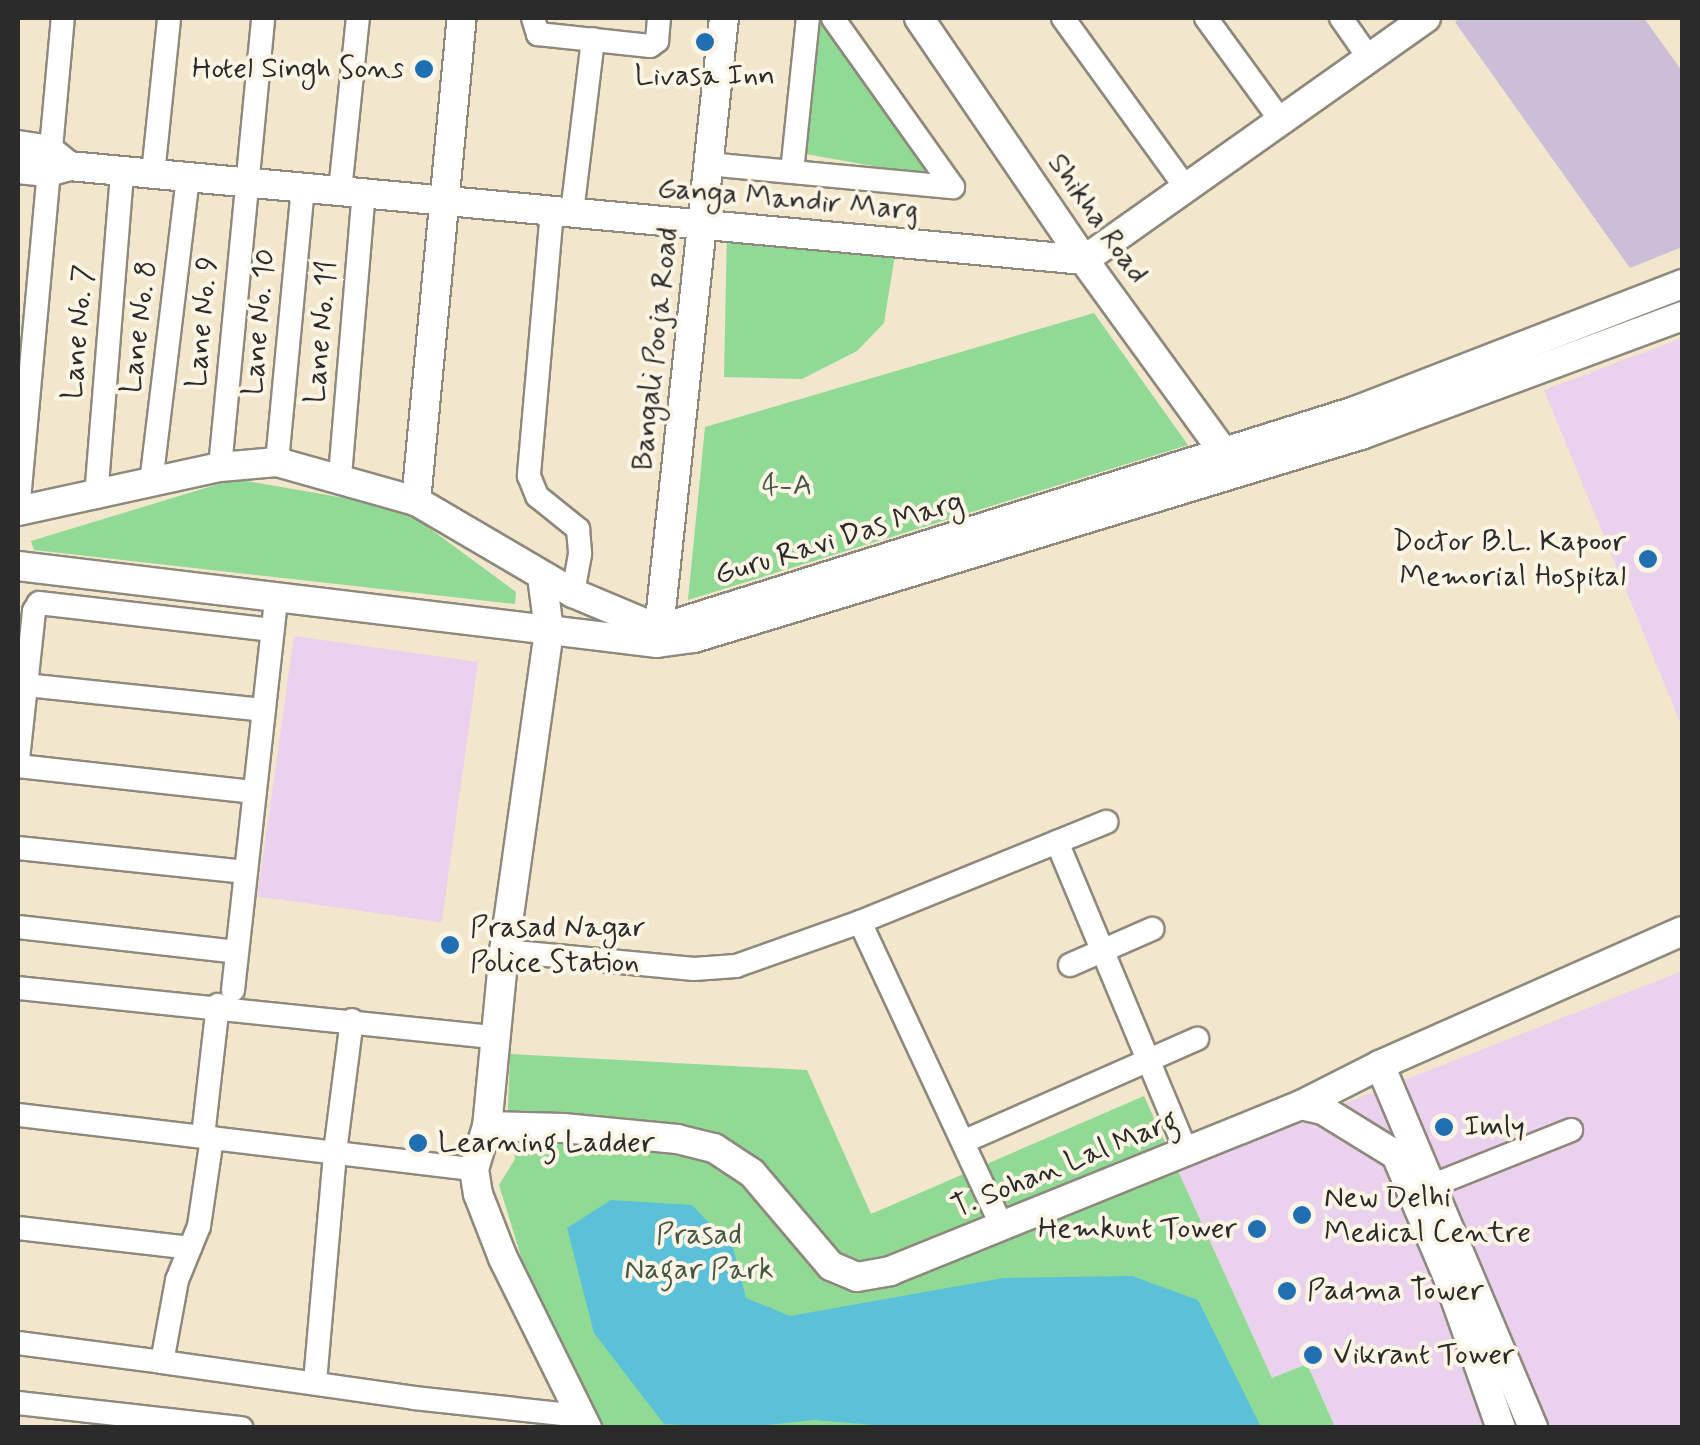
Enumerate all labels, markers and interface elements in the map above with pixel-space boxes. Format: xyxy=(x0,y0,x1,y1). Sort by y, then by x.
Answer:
marker: Livasa Inn xyxy=(694,31,716,53)
place label: Hotel Singh Sons xyxy=(199,51,404,87)
marker: Hotel Singh Sons xyxy=(413,58,435,80)
place label: Livasa Inn xyxy=(635,58,775,94)
street label: Shikha Road xyxy=(1039,147,1155,291)
street label: Ganga Mandir Marg xyxy=(657,171,919,229)
street label: Bangali Pooja Road xyxy=(625,226,687,472)
street label: Lane No. 10 xyxy=(236,246,284,398)
street label: Lane No. 9 xyxy=(179,254,227,390)
street label: Lane No. 8 xyxy=(114,258,166,396)
street label: Lane No. 11 xyxy=(298,258,346,406)
street label: Lane No. 7 xyxy=(55,262,103,402)
park label: 4-A xyxy=(762,468,812,504)
street label: Guru Ravi Das Marg xyxy=(712,485,966,593)
place label: Doctor B.L. Kapoor Memorial Hospital xyxy=(1384,524,1626,594)
marker: Doctor B.L. Kapoor Memorial Hospital xyxy=(1635,546,1661,572)
place label: Prasad Nagar Police Station xyxy=(470,910,642,980)
marker: Prasad Nagar Police Station xyxy=(439,934,461,956)
street label: T. Sohan Lal Marg xyxy=(947,1103,1183,1227)
place label: Imly xyxy=(1464,1109,1525,1145)
marker: Imly xyxy=(1433,1116,1455,1138)
place label: Learning Ladder xyxy=(438,1125,656,1161)
marker: Learning Ladder xyxy=(407,1132,429,1154)
place label: New Delhi Medical Centre xyxy=(1324,1180,1526,1250)
marker: New Delhi Medical Centre xyxy=(1289,1202,1315,1228)
place label: Hemkunt Tower xyxy=(1040,1211,1237,1247)
park label: Prasad Nagar Park xyxy=(626,1217,772,1288)
marker: Hemkunt Tower xyxy=(1246,1218,1268,1240)
place label: Padma Tower xyxy=(1307,1273,1484,1309)
marker: Padma Tower xyxy=(1276,1280,1298,1302)
place label: Vikrant Tower xyxy=(1333,1337,1512,1373)
marker: Vikrant Tower xyxy=(1302,1344,1324,1366)

